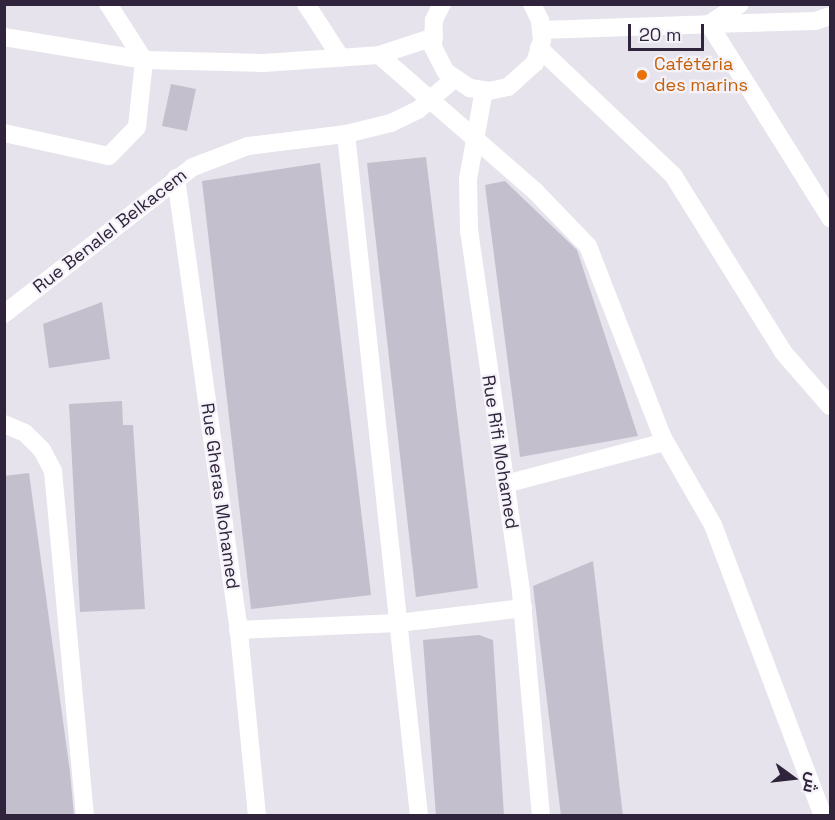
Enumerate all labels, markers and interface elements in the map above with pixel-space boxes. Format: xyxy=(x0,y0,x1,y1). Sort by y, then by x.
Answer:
scale bar xyxy=(631,12,708,50)
text: 20 m xyxy=(639,23,682,46)
place label: Cafétéria des marins xyxy=(654,54,748,97)
marker: Cafétéria des marins xyxy=(635,68,649,82)
street label: Rue Benalel Belkacem xyxy=(29,164,191,298)
street label: Rue Rifi Mohamed xyxy=(477,373,523,531)
street label: Rue Gheras Mohamed xyxy=(196,401,244,591)
north arrow xyxy=(763,748,823,808)
text: ش xyxy=(798,770,824,795)

